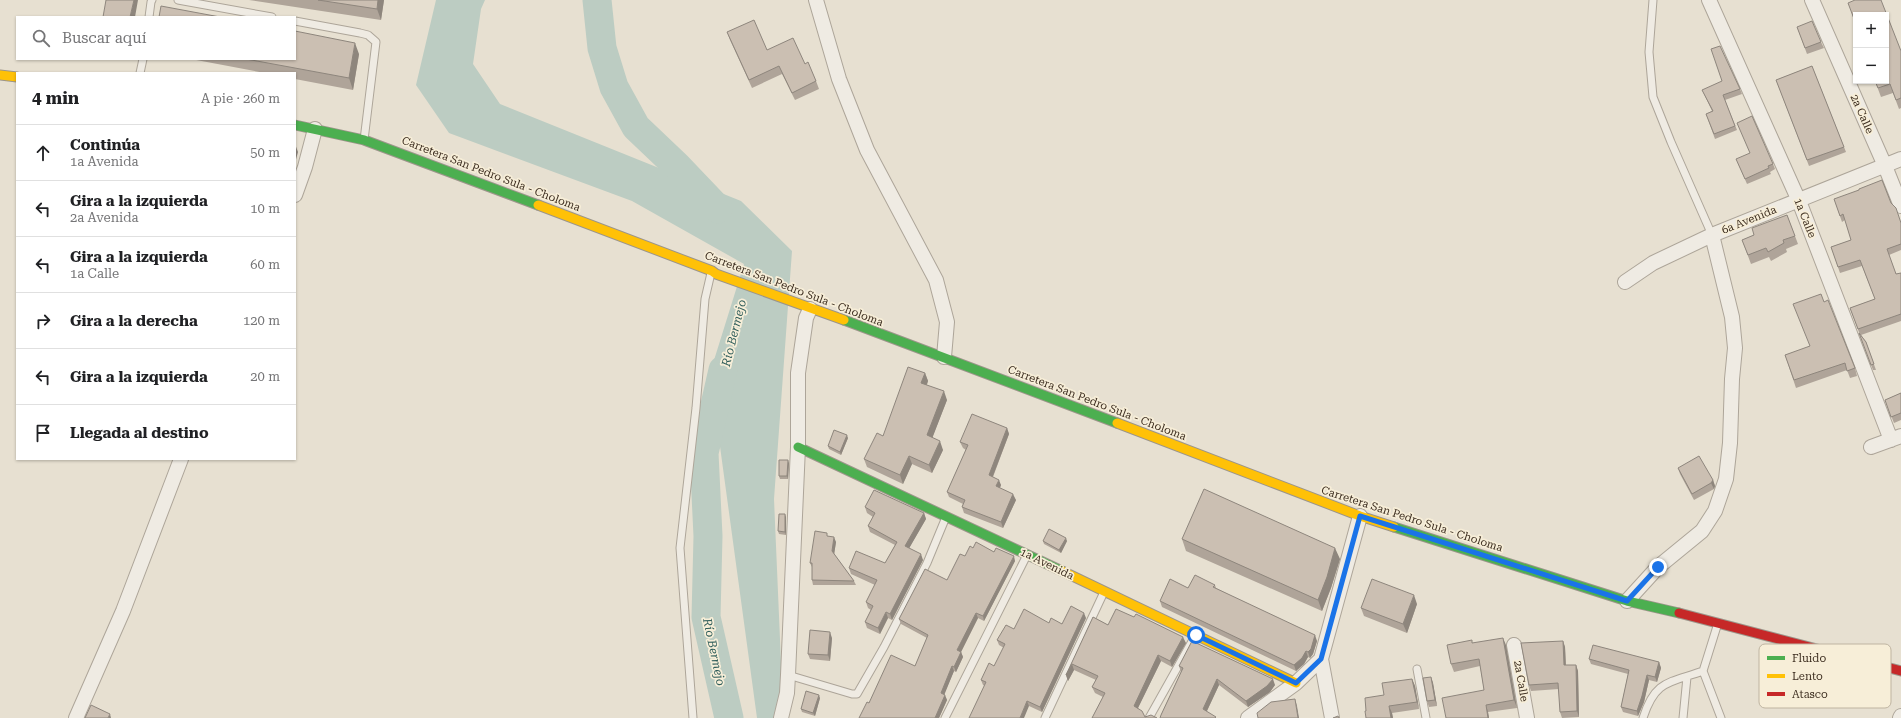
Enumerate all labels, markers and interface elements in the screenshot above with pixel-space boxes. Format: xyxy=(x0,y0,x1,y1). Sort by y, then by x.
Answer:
map controls xyxy=(1853,12,1889,84)
button: + xyxy=(1853,12,1889,48)
search box xyxy=(16,16,296,60)
icon: search xyxy=(30,27,52,49)
text: Buscar aquí xyxy=(62,29,146,47)
button: − xyxy=(1853,48,1889,84)
text: 4 min xyxy=(32,88,79,108)
text: A pie · 260 m xyxy=(201,91,280,106)
street label: 2a Calle xyxy=(1848,92,1876,136)
street label: Carretera San Pedro Sula - Choloma xyxy=(400,134,582,214)
text: Continúa xyxy=(70,136,140,154)
icon: ahead xyxy=(32,142,54,164)
text: 50 m xyxy=(250,145,280,160)
text: 1a Avenida xyxy=(70,154,139,169)
text: Gira a la izquierda xyxy=(70,192,208,210)
street label: 1a Calle xyxy=(1791,196,1819,240)
icon: left xyxy=(32,198,54,220)
text: 10 m xyxy=(250,201,280,216)
street label: 6a Avenida xyxy=(1720,203,1778,237)
text: 2a Avenida xyxy=(70,210,139,225)
text: Gira a la izquierda xyxy=(70,248,208,266)
street label: Carretera San Pedro Sula - Choloma xyxy=(703,249,885,329)
icon: left xyxy=(32,254,54,276)
text: 60 m xyxy=(250,257,280,272)
text: 1a Calle xyxy=(70,266,119,281)
water label: Río Bermejo xyxy=(719,298,749,369)
icon: right xyxy=(32,310,54,332)
text: Gira a la derecha xyxy=(70,312,198,330)
text: 120 m xyxy=(243,313,280,328)
street label: Carretera San Pedro Sula - Choloma xyxy=(1006,363,1188,443)
icon: left xyxy=(32,366,54,388)
text: Gira a la izquierda xyxy=(70,368,208,386)
text: 20 m xyxy=(250,369,280,384)
icon: arrive xyxy=(32,422,54,444)
text: Llegada al destino xyxy=(70,424,209,442)
street label: Carretera San Pedro Sula - Choloma xyxy=(1320,483,1504,555)
street label: 1a Avenida xyxy=(1018,545,1076,583)
route end xyxy=(1649,558,1667,576)
water label: Río Bermejo xyxy=(700,616,728,687)
route start xyxy=(1187,626,1205,644)
legend xyxy=(1759,644,1891,708)
text: Fluido xyxy=(1792,652,1826,665)
street label: 2a Calle xyxy=(1511,659,1531,703)
text: Lento xyxy=(1792,670,1823,683)
text: Atasco xyxy=(1792,688,1828,701)

